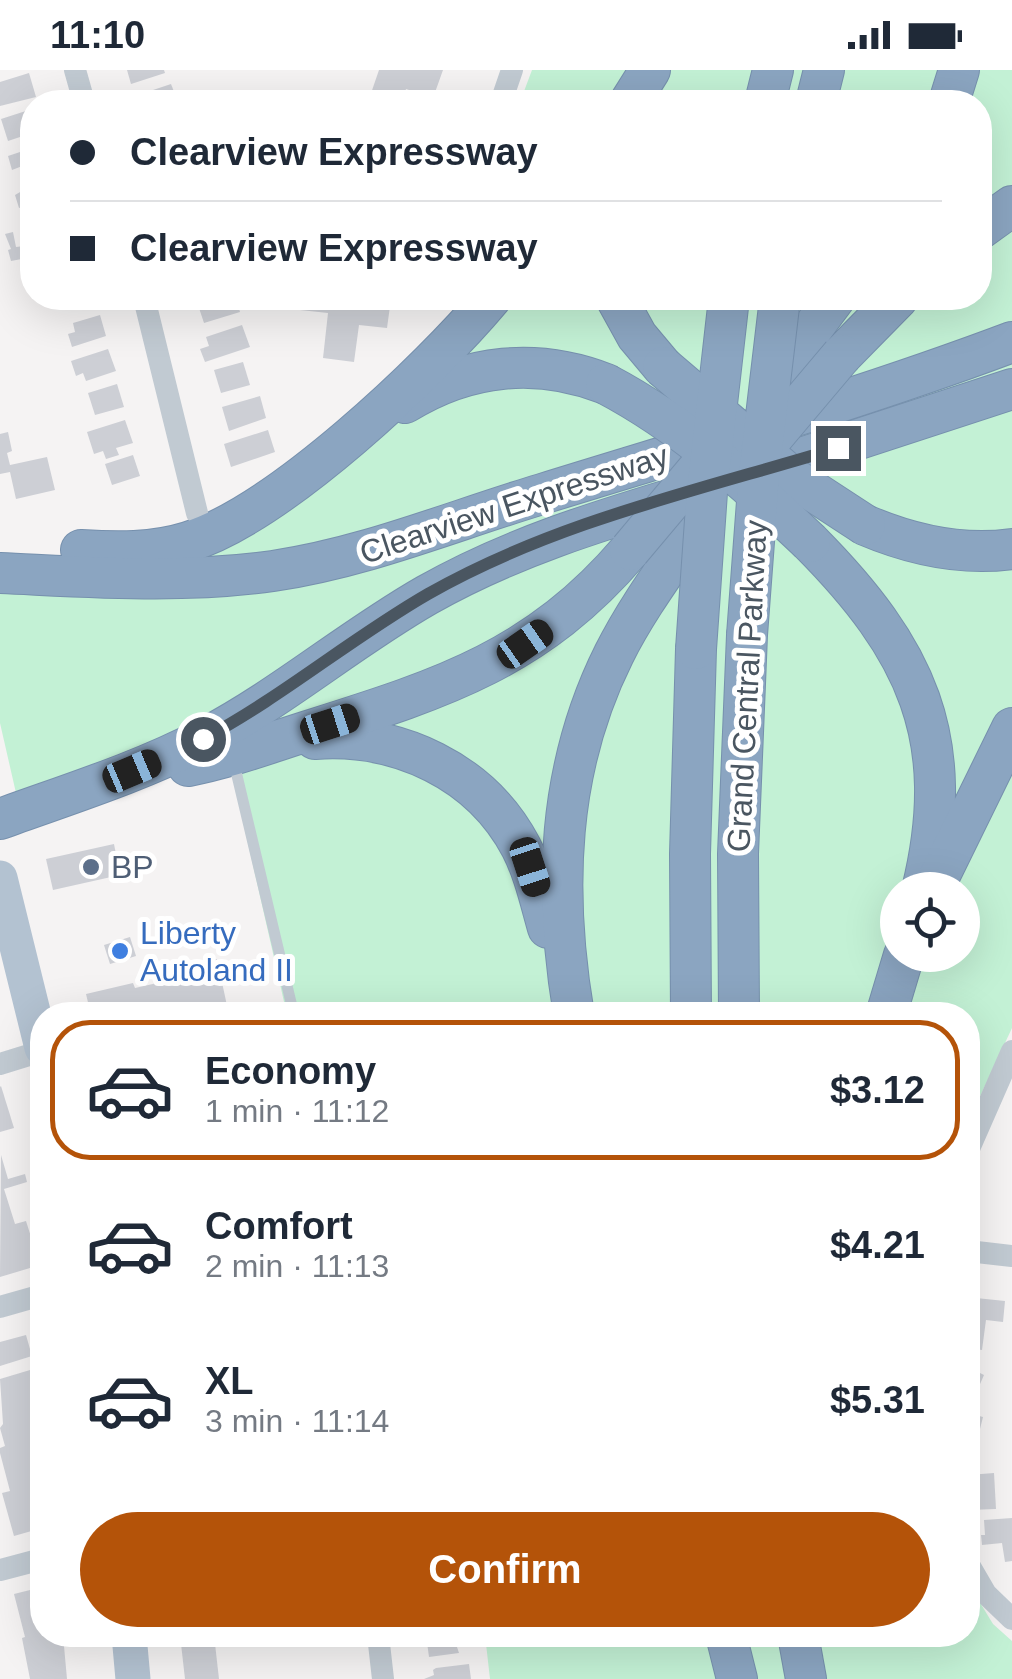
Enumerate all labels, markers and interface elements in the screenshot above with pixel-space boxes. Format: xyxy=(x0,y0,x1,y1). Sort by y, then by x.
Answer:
text: 11:10 xyxy=(50,14,145,56)
text: Clearview Expressway xyxy=(130,131,538,173)
text: Clearview Expressway xyxy=(130,227,538,269)
route end xyxy=(816,426,861,471)
street label: Clearview Expressway xyxy=(355,437,673,571)
street label: Grand Central Parkway xyxy=(720,519,774,853)
car xyxy=(492,615,558,673)
car xyxy=(297,700,363,748)
route start xyxy=(181,717,226,762)
car xyxy=(99,745,165,797)
car xyxy=(506,834,554,900)
place label: BP xyxy=(111,849,154,885)
marker: BP xyxy=(80,856,102,878)
map controls xyxy=(880,872,980,972)
button: locate xyxy=(880,872,980,972)
place label: Liberty Autoland II xyxy=(140,915,293,988)
marker: Liberty Autoland II xyxy=(109,940,131,962)
icon: car xyxy=(85,1045,175,1135)
text: Economy xyxy=(205,1050,376,1092)
text: $3.12 xyxy=(830,1069,925,1111)
text: 1 min · 11:12 xyxy=(205,1093,389,1129)
icon: car xyxy=(85,1200,175,1290)
text: Comfort xyxy=(205,1205,353,1247)
text: $4.21 xyxy=(830,1224,925,1266)
text: 2 min · 11:13 xyxy=(205,1248,389,1284)
icon: car xyxy=(85,1355,175,1445)
text: XL xyxy=(205,1360,254,1402)
text: $5.31 xyxy=(830,1379,925,1421)
text: 3 min · 11:14 xyxy=(205,1403,389,1439)
button: Confirm xyxy=(80,1512,930,1627)

